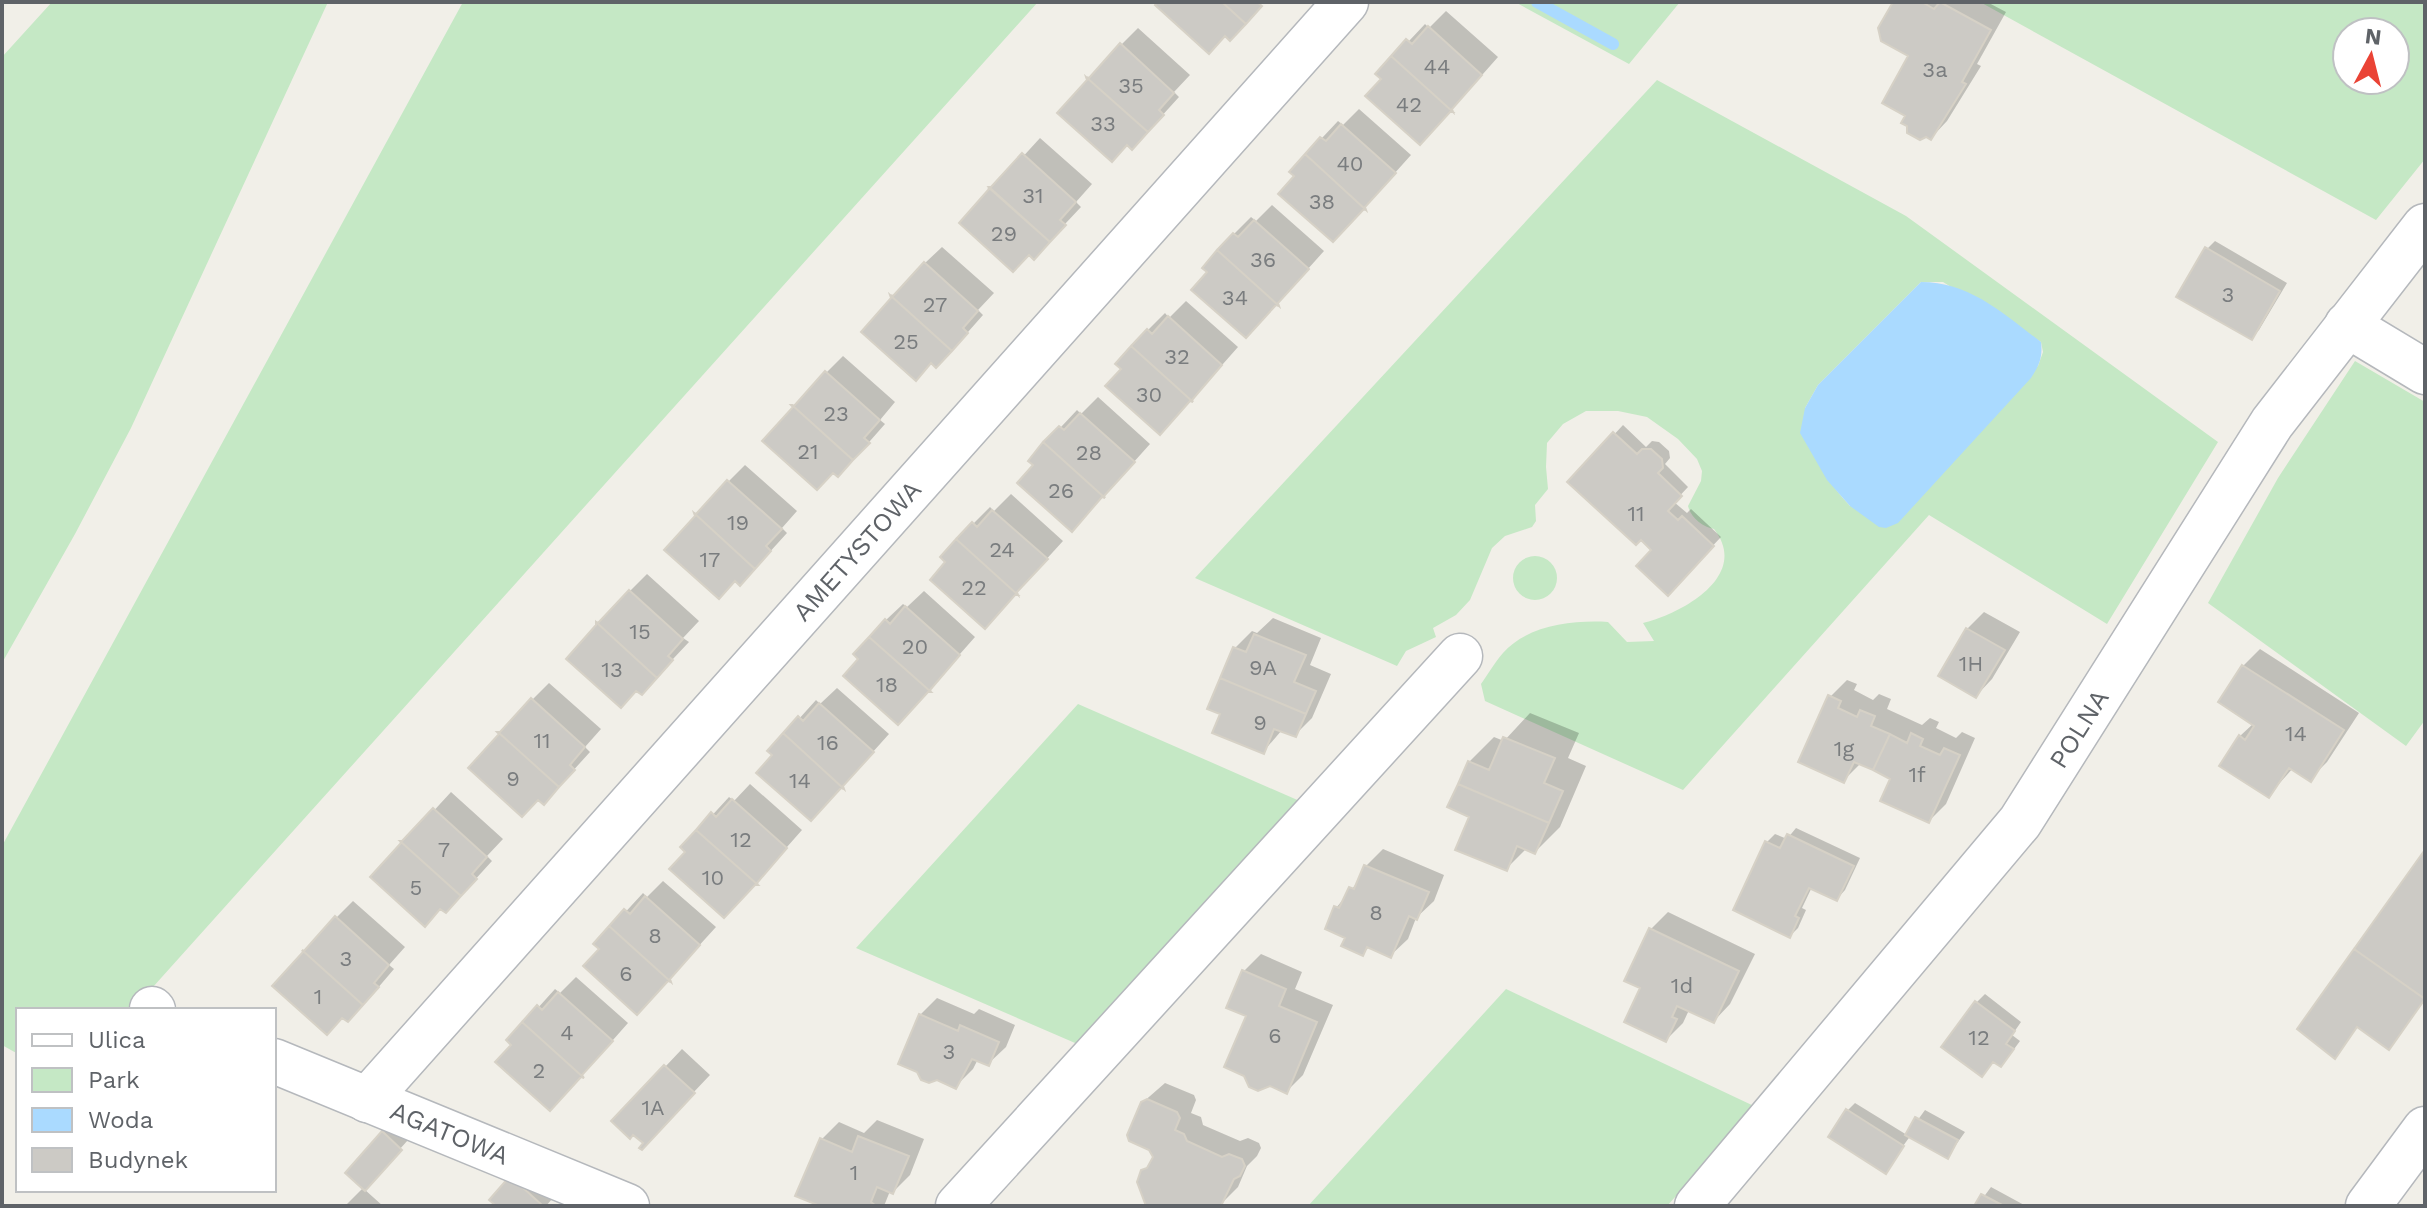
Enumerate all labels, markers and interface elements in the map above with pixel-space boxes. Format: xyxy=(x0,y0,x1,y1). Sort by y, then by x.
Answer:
north arrow xyxy=(2331,16,2411,96)
text: N xyxy=(2364,23,2383,50)
house number: 44 xyxy=(1424,54,1450,79)
house number: 3a xyxy=(1922,57,1948,82)
house number: 35 xyxy=(1118,73,1144,98)
house number: 42 xyxy=(1396,92,1422,117)
house number: 33 xyxy=(1090,111,1116,136)
house number: 40 xyxy=(1336,151,1364,176)
house number: 31 xyxy=(1022,183,1044,208)
house number: 38 xyxy=(1309,189,1335,214)
house number: 29 xyxy=(991,221,1017,246)
house number: 36 xyxy=(1250,247,1276,272)
house number: 3 xyxy=(2222,282,2234,307)
house number: 34 xyxy=(1222,285,1248,310)
house number: 27 xyxy=(923,292,947,317)
house number: 25 xyxy=(893,329,919,354)
house number: 32 xyxy=(1164,344,1190,369)
house number: 30 xyxy=(1136,382,1162,407)
house number: 23 xyxy=(823,401,849,426)
house number: 21 xyxy=(797,439,819,464)
house number: 28 xyxy=(1076,440,1102,465)
street label: AMETYSTOWA xyxy=(787,474,927,627)
house number: 26 xyxy=(1048,478,1074,503)
house number: 11 xyxy=(1627,501,1645,526)
house number: 19 xyxy=(727,510,749,535)
house number: 24 xyxy=(989,537,1015,562)
house number: 17 xyxy=(700,547,720,572)
house number: 22 xyxy=(961,575,987,600)
house number: 15 xyxy=(629,619,651,644)
house number: 20 xyxy=(902,634,928,659)
house number: 1H xyxy=(1959,651,1983,676)
house number: 9A xyxy=(1249,655,1277,680)
house number: 13 xyxy=(601,657,623,682)
house number: 18 xyxy=(876,672,898,697)
street label: POLNA xyxy=(2043,684,2115,774)
house number: 9 xyxy=(1253,710,1267,735)
house number: 14 xyxy=(2285,721,2307,746)
house number: 11 xyxy=(533,728,551,753)
house number: 16 xyxy=(817,730,839,755)
house number: 1g xyxy=(1834,736,1854,761)
house number: 1f xyxy=(1908,762,1926,787)
house number: 9 xyxy=(506,766,520,791)
house number: 14 xyxy=(789,768,811,793)
house number: 12 xyxy=(730,827,752,852)
house number: 7 xyxy=(438,837,450,862)
house number: 10 xyxy=(702,865,724,890)
house number: 5 xyxy=(410,875,422,900)
house number: 8 xyxy=(1369,900,1383,925)
house number: 8 xyxy=(648,923,662,948)
house number: 3 xyxy=(340,946,352,971)
house number: 6 xyxy=(619,961,633,986)
house number: 1d xyxy=(1671,973,1693,998)
house number: 1 xyxy=(314,984,322,1009)
legend xyxy=(16,1008,276,1192)
house number: 4 xyxy=(560,1020,574,1045)
house number: 6 xyxy=(1268,1023,1282,1048)
house number: 12 xyxy=(1968,1025,1990,1050)
text: Ulica xyxy=(88,1026,146,1054)
house number: 3 xyxy=(943,1039,955,1064)
house number: 2 xyxy=(533,1058,545,1083)
text: Park xyxy=(88,1066,140,1094)
street label: AGATOWA xyxy=(386,1095,514,1171)
house number: 1A xyxy=(641,1095,665,1120)
text: Woda xyxy=(88,1106,153,1134)
text: Budynek xyxy=(88,1146,189,1174)
house number: 1 xyxy=(850,1160,858,1185)

